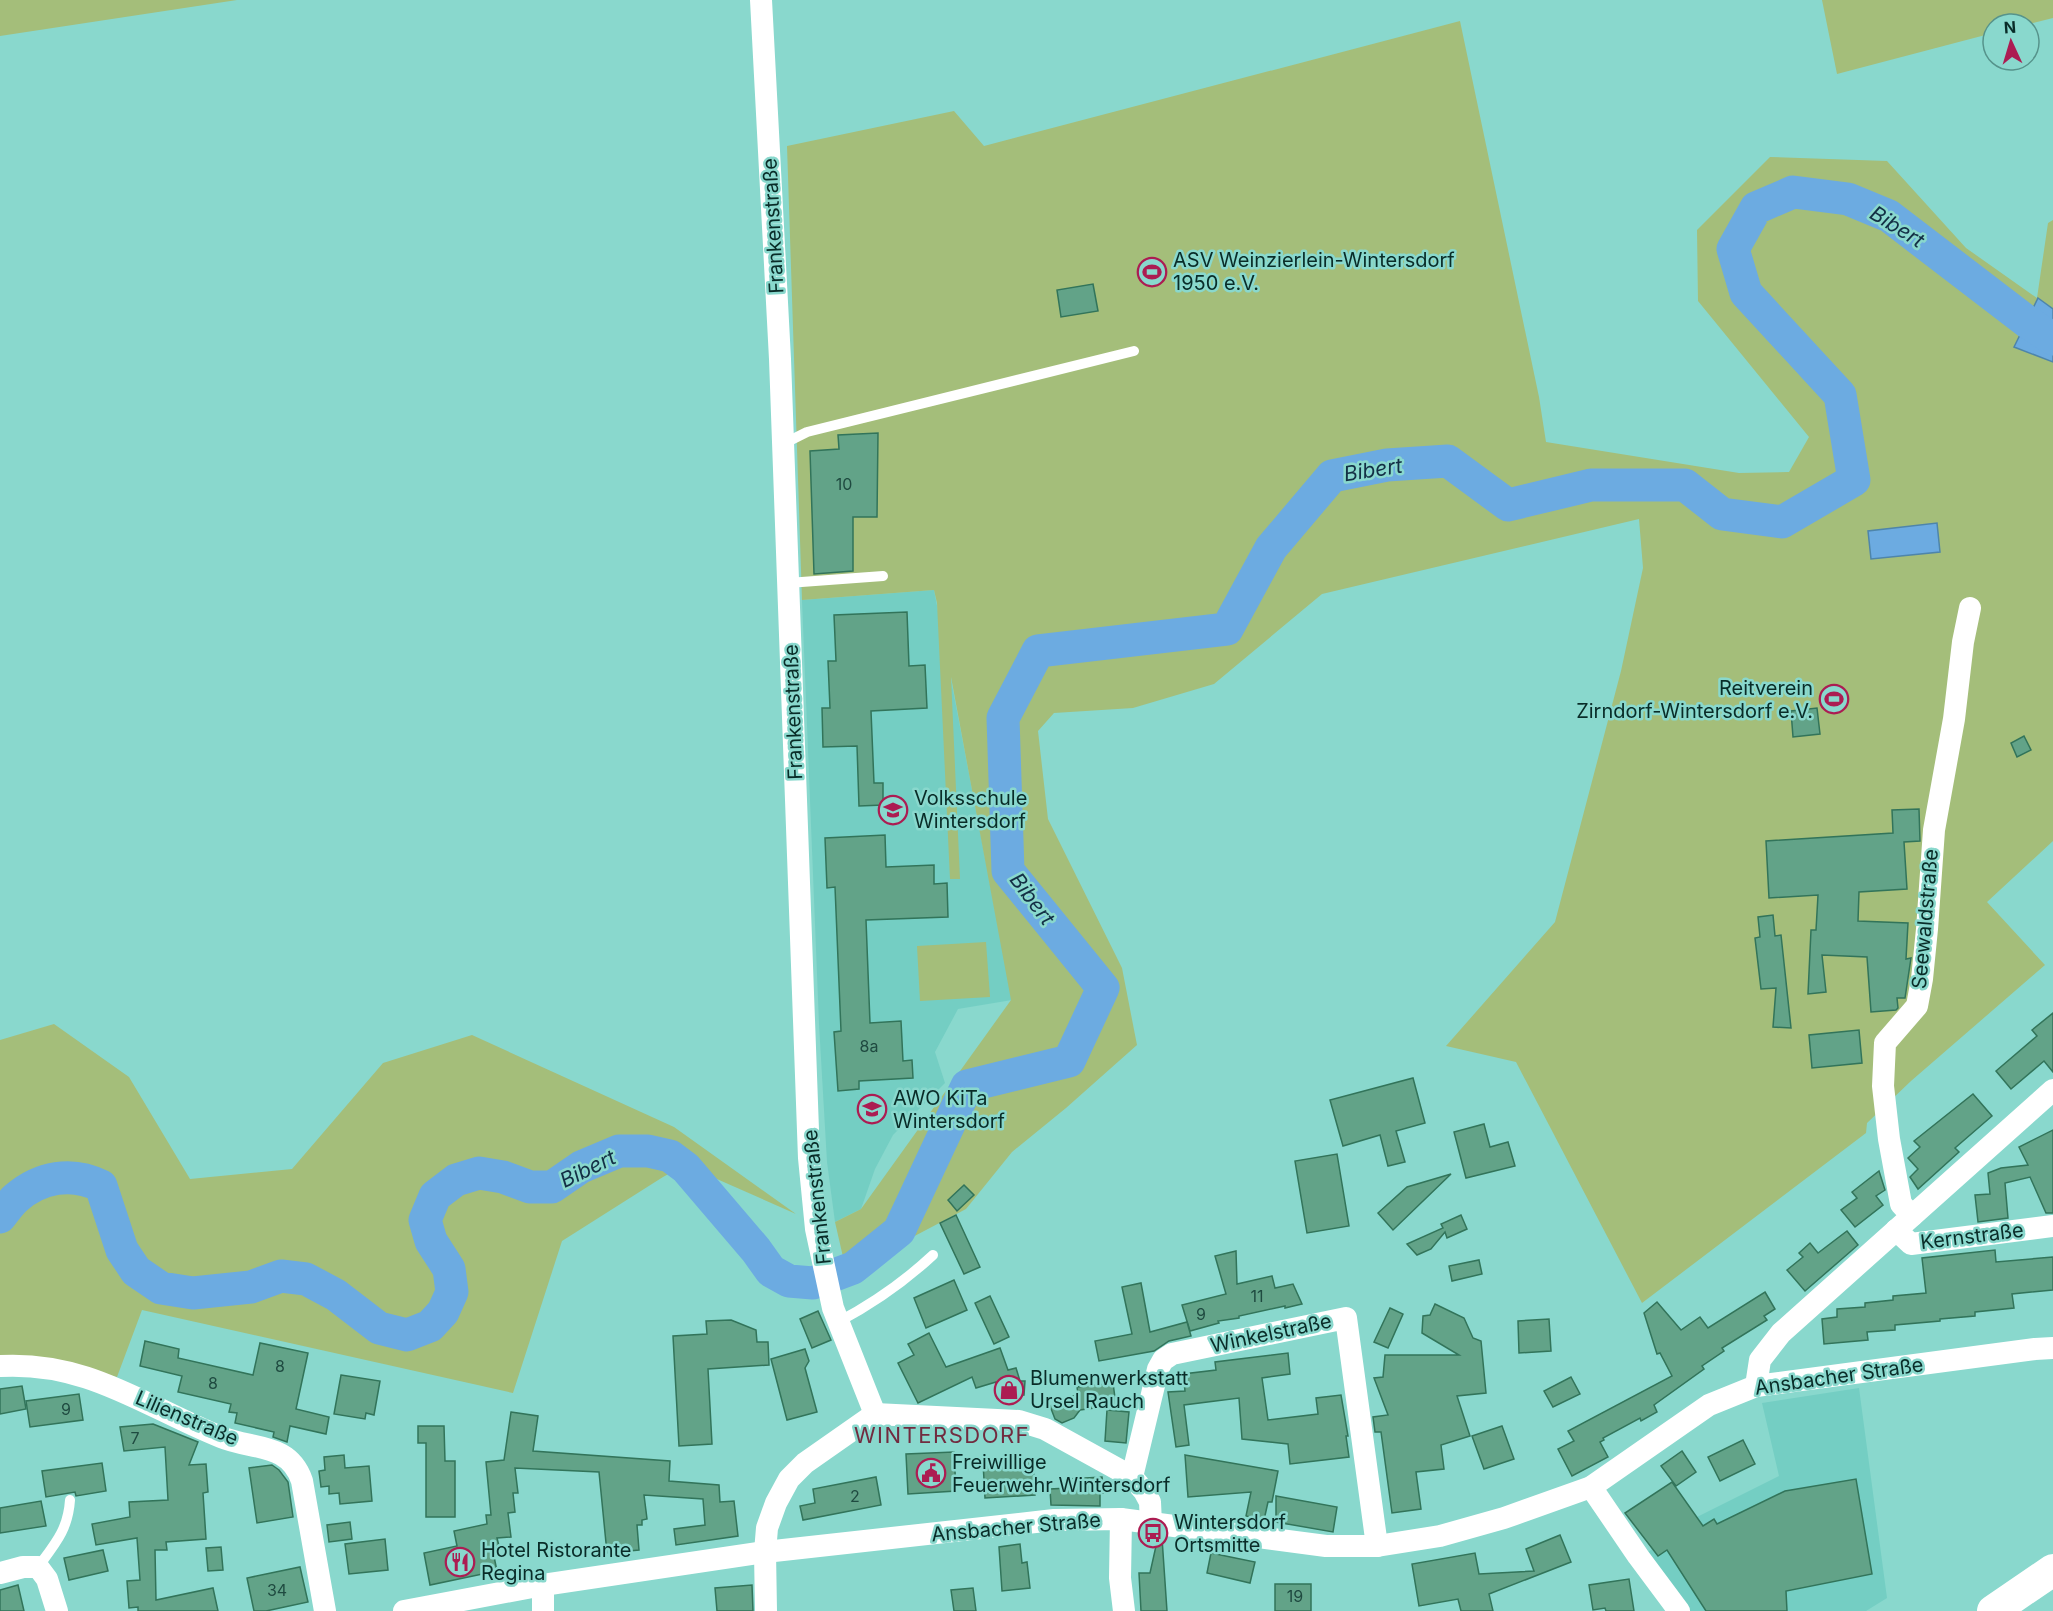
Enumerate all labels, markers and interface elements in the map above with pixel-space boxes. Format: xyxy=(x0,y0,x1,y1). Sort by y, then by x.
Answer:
north arrow xyxy=(1981,12,2041,72)
text: N xyxy=(2003,17,2017,37)
street label: Frankenstraße xyxy=(757,158,789,294)
water label: Bibert xyxy=(1866,200,1930,253)
place label: ASV Weinzierlein-Wintersdorf 1950 e.V. xyxy=(1173,248,1455,295)
sports icon: ASV Weinzierlein-Wintersdorf 1950 e.V. xyxy=(1136,256,1168,288)
water label: Bibert xyxy=(1342,452,1405,486)
house number: 10 xyxy=(836,474,852,494)
street label: Frankenstraße xyxy=(779,644,807,780)
place label: Reitverein Zirndorf-Wintersdorf e.V. xyxy=(1576,676,1813,723)
sports icon: Reitverein Zirndorf-Wintersdorf e.V. xyxy=(1818,683,1850,715)
place label: Volksschule Wintersdorf xyxy=(914,786,1027,833)
school or university icon: Volksschule Wintersdorf xyxy=(877,794,909,826)
street label: Seewaldstraße xyxy=(1907,848,1943,990)
water label: Bibert xyxy=(1005,868,1061,931)
house number: 8a xyxy=(860,1036,878,1056)
place label: AWO KiTa Wintersdorf xyxy=(893,1086,1006,1133)
school or university icon: AWO KiTa Wintersdorf xyxy=(856,1093,888,1125)
street label: Frankenstraße xyxy=(798,1128,836,1266)
water label: Bibert xyxy=(556,1144,621,1193)
street label: Kernstraße xyxy=(1919,1218,2025,1254)
house number: 11 xyxy=(1250,1286,1264,1306)
house number: 9 xyxy=(1196,1304,1206,1324)
street label: Winkelstraße xyxy=(1208,1308,1334,1358)
street label: Ansbacher Straße xyxy=(1753,1352,1925,1400)
house number: 8 xyxy=(275,1356,285,1376)
place label: Blumenwerkstatt Ursel Rauch xyxy=(1030,1366,1189,1413)
house number: 8 xyxy=(208,1373,218,1393)
shop icon: Blumenwerkstatt Ursel Rauch xyxy=(993,1374,1025,1406)
street label: Lilienstraße xyxy=(132,1386,242,1450)
house number: 9 xyxy=(61,1399,71,1419)
district label: WINTERSDORF xyxy=(854,1422,1030,1448)
house number: 7 xyxy=(130,1428,140,1448)
place label: Freiwillige Feuerwehr Wintersdorf xyxy=(952,1450,1171,1497)
public building icon: Freiwillige Feuerwehr Wintersdorf xyxy=(915,1457,947,1489)
house number: 2 xyxy=(850,1486,860,1506)
street label: Ansbacher Straße xyxy=(930,1508,1102,1546)
place label: Wintersdorf Ortsmitte xyxy=(1174,1510,1287,1557)
bus stop icon: Wintersdorf Ortsmitte xyxy=(1137,1517,1169,1549)
place label: Hotel Ristorante Regina xyxy=(481,1538,632,1585)
restaurant icon: Hotel Ristorante Regina xyxy=(444,1546,476,1578)
house number: 34 xyxy=(267,1580,287,1600)
house number: 19 xyxy=(1287,1586,1303,1606)

